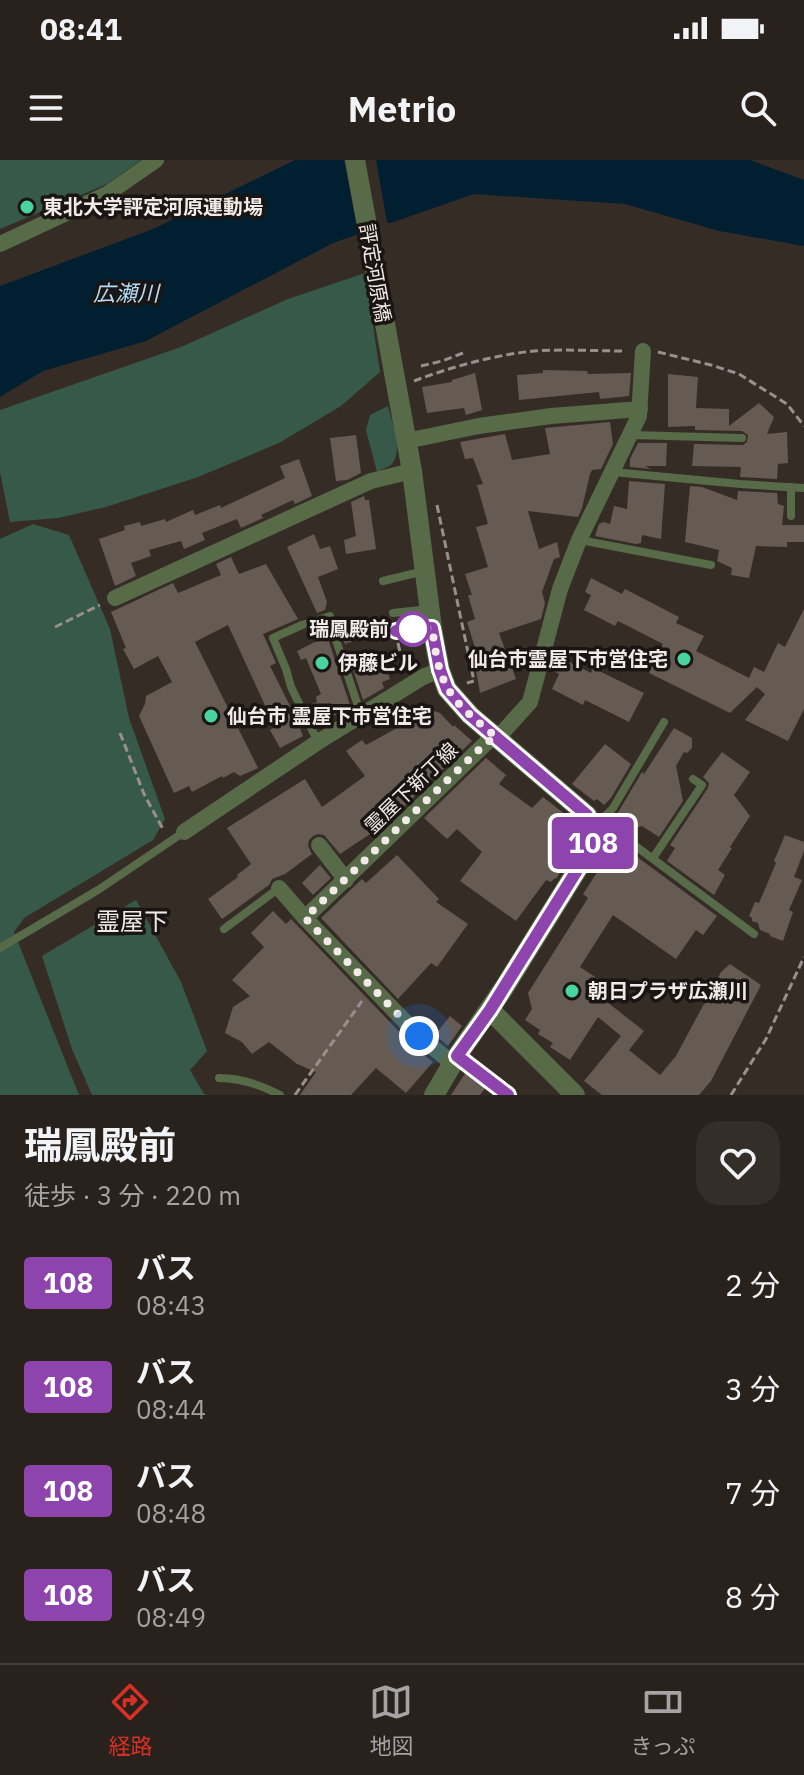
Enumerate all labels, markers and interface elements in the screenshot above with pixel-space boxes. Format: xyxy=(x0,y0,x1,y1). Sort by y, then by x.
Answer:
text: 08:41 xyxy=(40,9,122,48)
text: Metrio xyxy=(348,85,456,132)
icon: menu xyxy=(24,86,68,130)
icon: search xyxy=(736,86,780,130)
place label: 東北大学評定河原運動場 xyxy=(43,193,263,220)
marker: 東北大学評定河原運動場 xyxy=(18,198,36,216)
street label: 評定河原橋 xyxy=(354,221,397,324)
water label: 広瀬川 xyxy=(93,278,161,307)
marker: 瑞鳳殿前 xyxy=(396,612,430,646)
place label: 瑞鳳殿前 xyxy=(309,615,389,642)
place label: 仙台市霊屋下市営住宅 xyxy=(468,645,668,672)
place label: 伊藤ビル xyxy=(338,649,418,676)
marker: 仙台市霊屋下市営住宅 xyxy=(675,650,693,668)
marker: 伊藤ビル xyxy=(313,654,331,672)
place label: 仙台市 霊屋下市営住宅 xyxy=(227,702,432,729)
marker: 仙台市 霊屋下市営住宅 xyxy=(202,707,220,725)
street label: 霊屋下新丁線 xyxy=(358,736,463,839)
line badge: 108 xyxy=(547,817,639,869)
text: 108 xyxy=(568,824,618,861)
district label: 霊屋下 xyxy=(96,905,168,937)
place label: 朝日プラザ広瀬川 xyxy=(588,977,748,1004)
marker: 朝日プラザ広瀬川 xyxy=(563,982,581,1000)
your location xyxy=(399,1016,439,1056)
text: 瑞鳳殿前 xyxy=(24,1120,176,1169)
button: heart xyxy=(696,1121,780,1205)
text: 徒歩 · 3 分 · 220 m xyxy=(24,1178,241,1212)
text: バス xyxy=(136,1248,196,1287)
text: 108 xyxy=(43,1264,93,1301)
text: 2 分 xyxy=(725,1265,780,1304)
text: 08:43 xyxy=(136,1288,206,1322)
text: バス xyxy=(136,1352,196,1391)
text: 108 xyxy=(43,1368,93,1405)
text: 3 分 xyxy=(725,1369,780,1408)
text: 08:44 xyxy=(136,1392,206,1426)
text: バス xyxy=(136,1456,196,1495)
text: 108 xyxy=(43,1472,93,1509)
text: 7 分 xyxy=(725,1473,780,1512)
text: 08:48 xyxy=(136,1496,206,1530)
text: バス xyxy=(136,1560,196,1599)
text: 108 xyxy=(43,1576,93,1613)
text: 8 分 xyxy=(725,1577,780,1616)
text: 08:49 xyxy=(136,1600,206,1634)
tab: 経路 xyxy=(108,1680,152,1760)
tab: 地図 xyxy=(369,1680,413,1760)
tab: きっぷ xyxy=(630,1680,696,1760)

